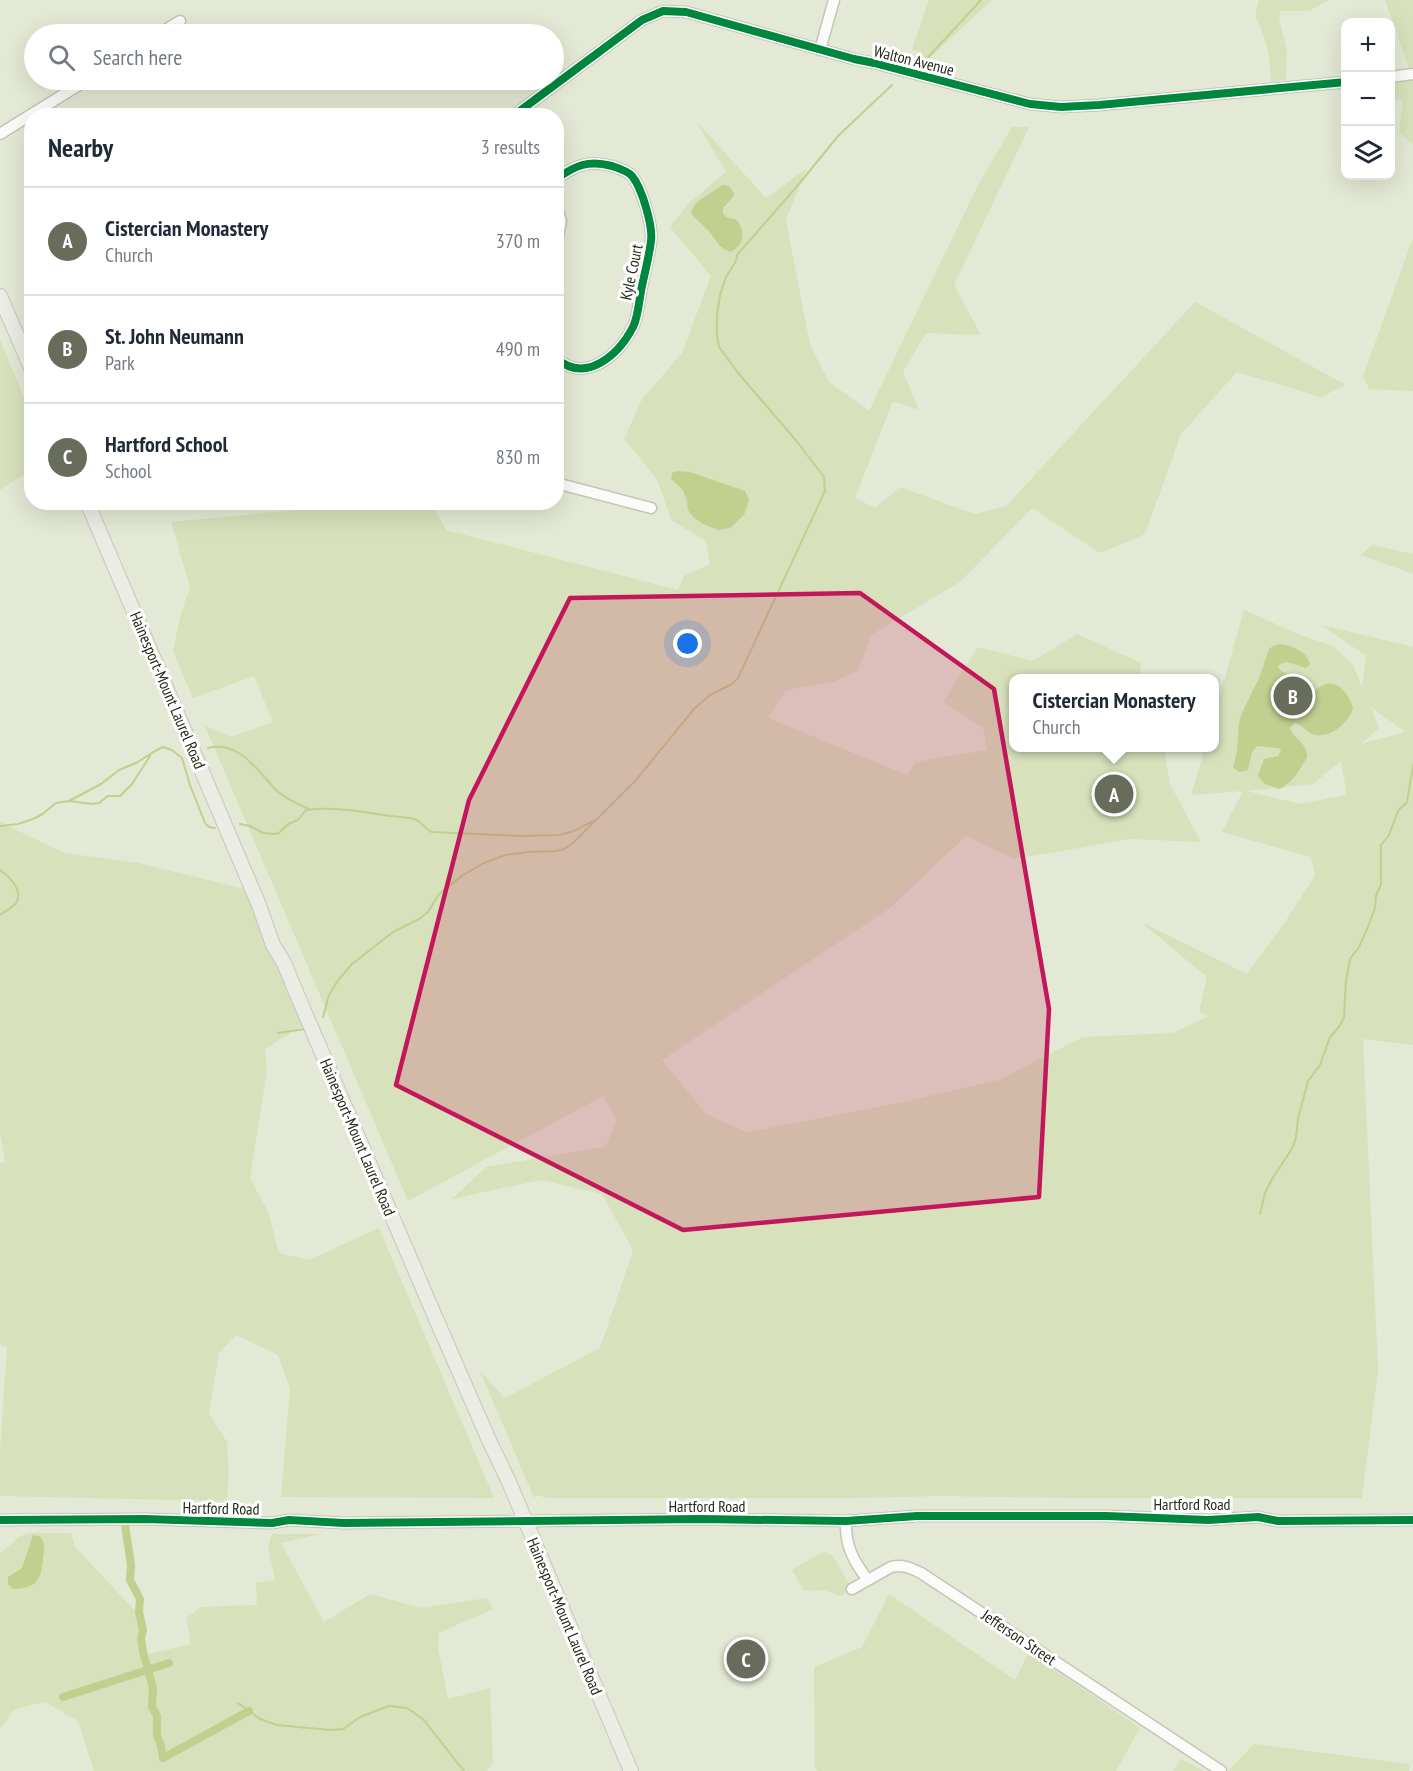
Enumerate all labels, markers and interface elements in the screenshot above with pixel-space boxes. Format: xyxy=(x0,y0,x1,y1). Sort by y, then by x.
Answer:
map controls xyxy=(1341,18,1395,180)
button: + xyxy=(1341,18,1395,72)
search box xyxy=(24,24,564,90)
street label: Walton Avenue xyxy=(872,40,956,80)
icon: search xyxy=(45,41,78,74)
text: Search here xyxy=(93,43,182,71)
button: − xyxy=(1341,72,1395,126)
button: layers xyxy=(1341,126,1395,180)
text: Nearby xyxy=(48,131,113,164)
text: 3 results xyxy=(481,134,540,160)
text: Cistercian Monastery xyxy=(105,214,268,242)
text: A xyxy=(62,228,73,254)
text: 370 m xyxy=(496,228,540,254)
text: Church xyxy=(105,242,153,268)
street label: Kyle Court xyxy=(615,242,647,302)
text: St. John Neumann xyxy=(105,322,244,350)
text: B xyxy=(63,336,72,362)
text: 490 m xyxy=(496,336,540,362)
text: Park xyxy=(105,350,135,376)
text: Hartford School xyxy=(105,430,228,458)
text: C xyxy=(63,444,72,470)
text: 830 m xyxy=(496,444,540,470)
text: School xyxy=(105,458,151,484)
street label: Hainesport-Mount Laurel Road xyxy=(126,608,210,772)
your location xyxy=(673,629,702,658)
popup xyxy=(1009,674,1219,752)
pin: B xyxy=(1274,674,1312,718)
text: Cistercian Monastery xyxy=(1032,686,1196,714)
text: Church xyxy=(1032,714,1080,740)
pin: A xyxy=(1094,772,1134,816)
street label: Hainesport-Mount Laurel Road xyxy=(316,1055,400,1219)
street label: Hartford Road xyxy=(1153,1494,1231,1514)
street label: Hartford Road xyxy=(668,1496,746,1516)
street label: Hartford Road xyxy=(182,1497,260,1519)
street label: Hainesport-Mount Laurel Road xyxy=(523,1534,607,1698)
street label: Jefferson Street xyxy=(977,1604,1060,1670)
pin: C xyxy=(726,1636,766,1682)

